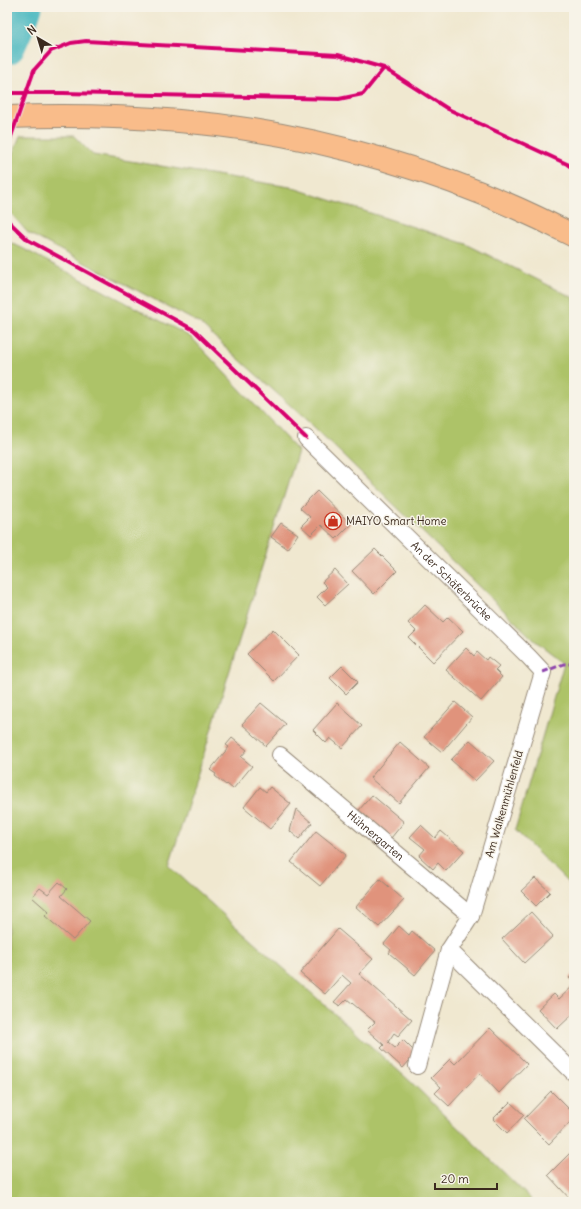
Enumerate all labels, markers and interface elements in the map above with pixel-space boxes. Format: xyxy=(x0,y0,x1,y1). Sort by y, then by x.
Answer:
north arrow xyxy=(18,18,58,58)
text: N xyxy=(25,22,39,38)
shop icon: MAIYO Smart Home xyxy=(323,511,343,531)
place label: MAIYO Smart Home xyxy=(346,514,446,528)
street label: An der Schäferbrücke xyxy=(408,538,495,624)
street label: Am Walkenmühlenfeld xyxy=(482,748,526,859)
street label: Hühnergarten xyxy=(344,808,407,864)
scale bar xyxy=(435,1165,497,1191)
text: 20 m xyxy=(441,1171,469,1186)

